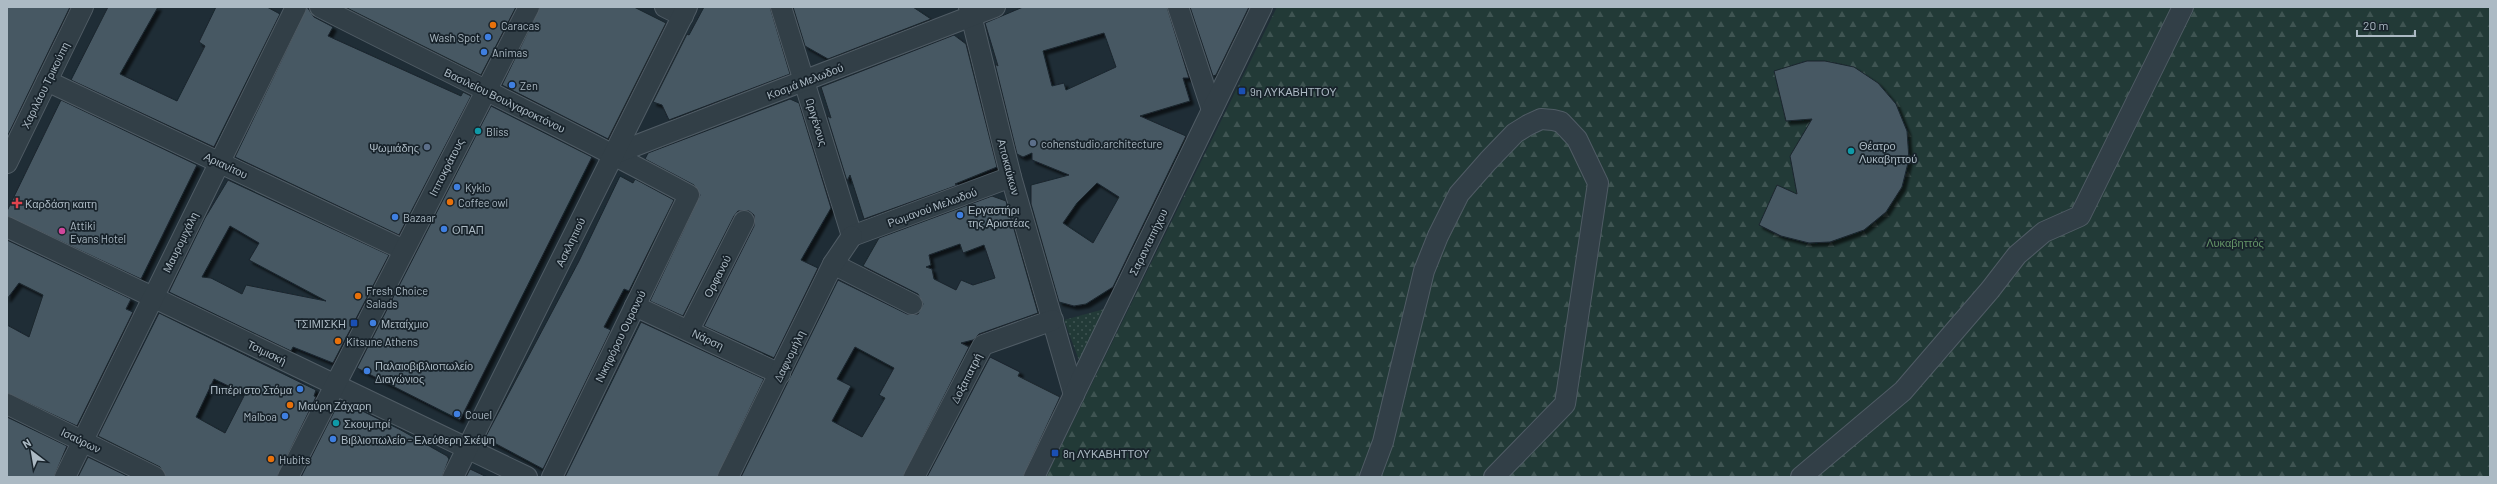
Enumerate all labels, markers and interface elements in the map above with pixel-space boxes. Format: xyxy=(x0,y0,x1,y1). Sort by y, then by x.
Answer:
scale bar xyxy=(2357,12,2415,38)
text: 20 m xyxy=(2363,18,2389,32)
place label: Caracas xyxy=(501,19,539,32)
marker: Caracas xyxy=(488,20,498,30)
place label: Wash Spot xyxy=(429,31,480,44)
marker: Wash Spot xyxy=(483,32,493,42)
street label: Χαριλάου Τρικούπη xyxy=(18,40,72,130)
place label: Animas xyxy=(492,46,527,59)
marker: Animas xyxy=(479,47,489,57)
street label: Κοσμά Μελωδού xyxy=(765,60,845,102)
street label: Βασιλείου Βουλγαροκτόνου xyxy=(442,65,568,135)
place label: Zen xyxy=(520,79,538,92)
marker: Zen xyxy=(507,80,517,90)
place label: 9η ΛΥΚΑΒΗΤΤΟΥ xyxy=(1250,85,1337,98)
marker: 9η ΛΥΚΑΒΗΤΤΟΥ xyxy=(1237,86,1247,96)
street label: Ωριγένους xyxy=(804,97,830,147)
place label: Bliss xyxy=(486,125,509,138)
marker: Bliss xyxy=(473,126,483,136)
street label: Ιπποκράτους xyxy=(426,136,466,198)
street label: Αποκαύκων xyxy=(995,137,1023,197)
place label: cohenstudio.architecture xyxy=(1041,137,1163,150)
marker: cohenstudio.architecture xyxy=(1028,138,1038,148)
place label: Θέατρο Λυκαβηττού xyxy=(1859,139,1917,165)
place label: Ψωμιάδης xyxy=(369,141,419,154)
marker: Ψωμιάδης xyxy=(422,142,432,152)
marker: Θέατρο Λυκαβηττού xyxy=(1846,146,1856,156)
street label: Αριανίτου xyxy=(202,149,250,181)
place label: Kyklo xyxy=(465,181,491,194)
marker: Kyklo xyxy=(452,182,462,192)
street label: Ρωμανού Μελωδού xyxy=(885,185,979,229)
place label: Coffee owl xyxy=(458,196,508,209)
place label: Καρδάση καιτη xyxy=(25,197,97,210)
marker: Coffee owl xyxy=(445,197,455,207)
marker: Καρδάση καιτη xyxy=(12,198,22,208)
place label: Εργαστήρι της Αριστέας xyxy=(968,203,1030,229)
street label: Σαρανταπήχου xyxy=(1126,206,1170,278)
street label: Μαυρομιχάλη xyxy=(160,210,200,274)
marker: Εργαστήρι της Αριστέας xyxy=(955,210,965,220)
place label: Bazaar xyxy=(403,211,436,224)
marker: Bazaar xyxy=(390,212,400,222)
street label: Ασκληπιού xyxy=(553,215,587,269)
place label: Attiki Evans Hotel xyxy=(70,219,126,245)
place label: ΟΠΑΠ xyxy=(452,223,484,236)
marker: ΟΠΑΠ xyxy=(439,224,449,234)
marker: Attiki Evans Hotel xyxy=(57,226,67,236)
park label: Λυκαβηττός xyxy=(2206,236,2264,249)
street label: Ορφανού xyxy=(701,253,733,299)
place label: Fresh Choice Salads xyxy=(366,284,428,310)
street label: Νικηφόρου Ουρανού xyxy=(592,288,648,384)
marker: Fresh Choice Salads xyxy=(353,291,363,301)
place label: ΤΣΙΜΙΣΚΗ xyxy=(295,317,346,330)
place label: Μεταίχμιο xyxy=(381,317,428,330)
marker: ΤΣΙΜΙΣΚΗ xyxy=(349,318,359,328)
marker: Μεταίχμιο xyxy=(368,318,378,328)
street label: Νάρση xyxy=(690,326,726,352)
street label: Δαφνομήλη xyxy=(771,328,807,384)
place label: Kitsune Athens xyxy=(346,335,418,348)
marker: Kitsune Athens xyxy=(333,336,343,346)
street label: Τσιμισκή xyxy=(245,337,289,367)
street label: Δοξαπατρή xyxy=(948,351,984,405)
place label: Παλαιοβιβλιοπωλείο Διαγώνιος xyxy=(375,359,473,385)
marker: Παλαιοβιβλιοπωλείο Διαγώνιος xyxy=(362,366,372,376)
place label: Πιπέρι στο Στόμα xyxy=(210,383,293,396)
marker: Πιπέρι στο Στόμα xyxy=(295,384,305,394)
place label: Μαύρη Ζάχαρη xyxy=(298,399,371,412)
marker: Μαύρη Ζάχαρη xyxy=(285,400,295,410)
place label: Couel xyxy=(465,408,492,421)
marker: Couel xyxy=(452,409,462,419)
place label: Malboa xyxy=(243,410,277,423)
marker: Malboa xyxy=(280,411,290,421)
place label: Σκουμπρί xyxy=(344,417,391,430)
marker: Σκουμπρί xyxy=(331,418,341,428)
street label: Ισαύρων xyxy=(59,425,103,455)
north arrow xyxy=(12,432,52,472)
place label: Βιβλιοπωλείο - Ελεύθερη Σκέψη xyxy=(341,433,495,446)
marker: Βιβλιοπωλείο - Ελεύθερη Σκέψη xyxy=(328,434,338,444)
text: N xyxy=(20,436,33,450)
place label: 8η ΛΥΚΑΒΗΤΤΟΥ xyxy=(1063,447,1150,460)
marker: 8η ΛΥΚΑΒΗΤΤΟΥ xyxy=(1050,448,1060,458)
place label: Hubits xyxy=(279,453,310,466)
marker: Hubits xyxy=(266,454,276,464)

